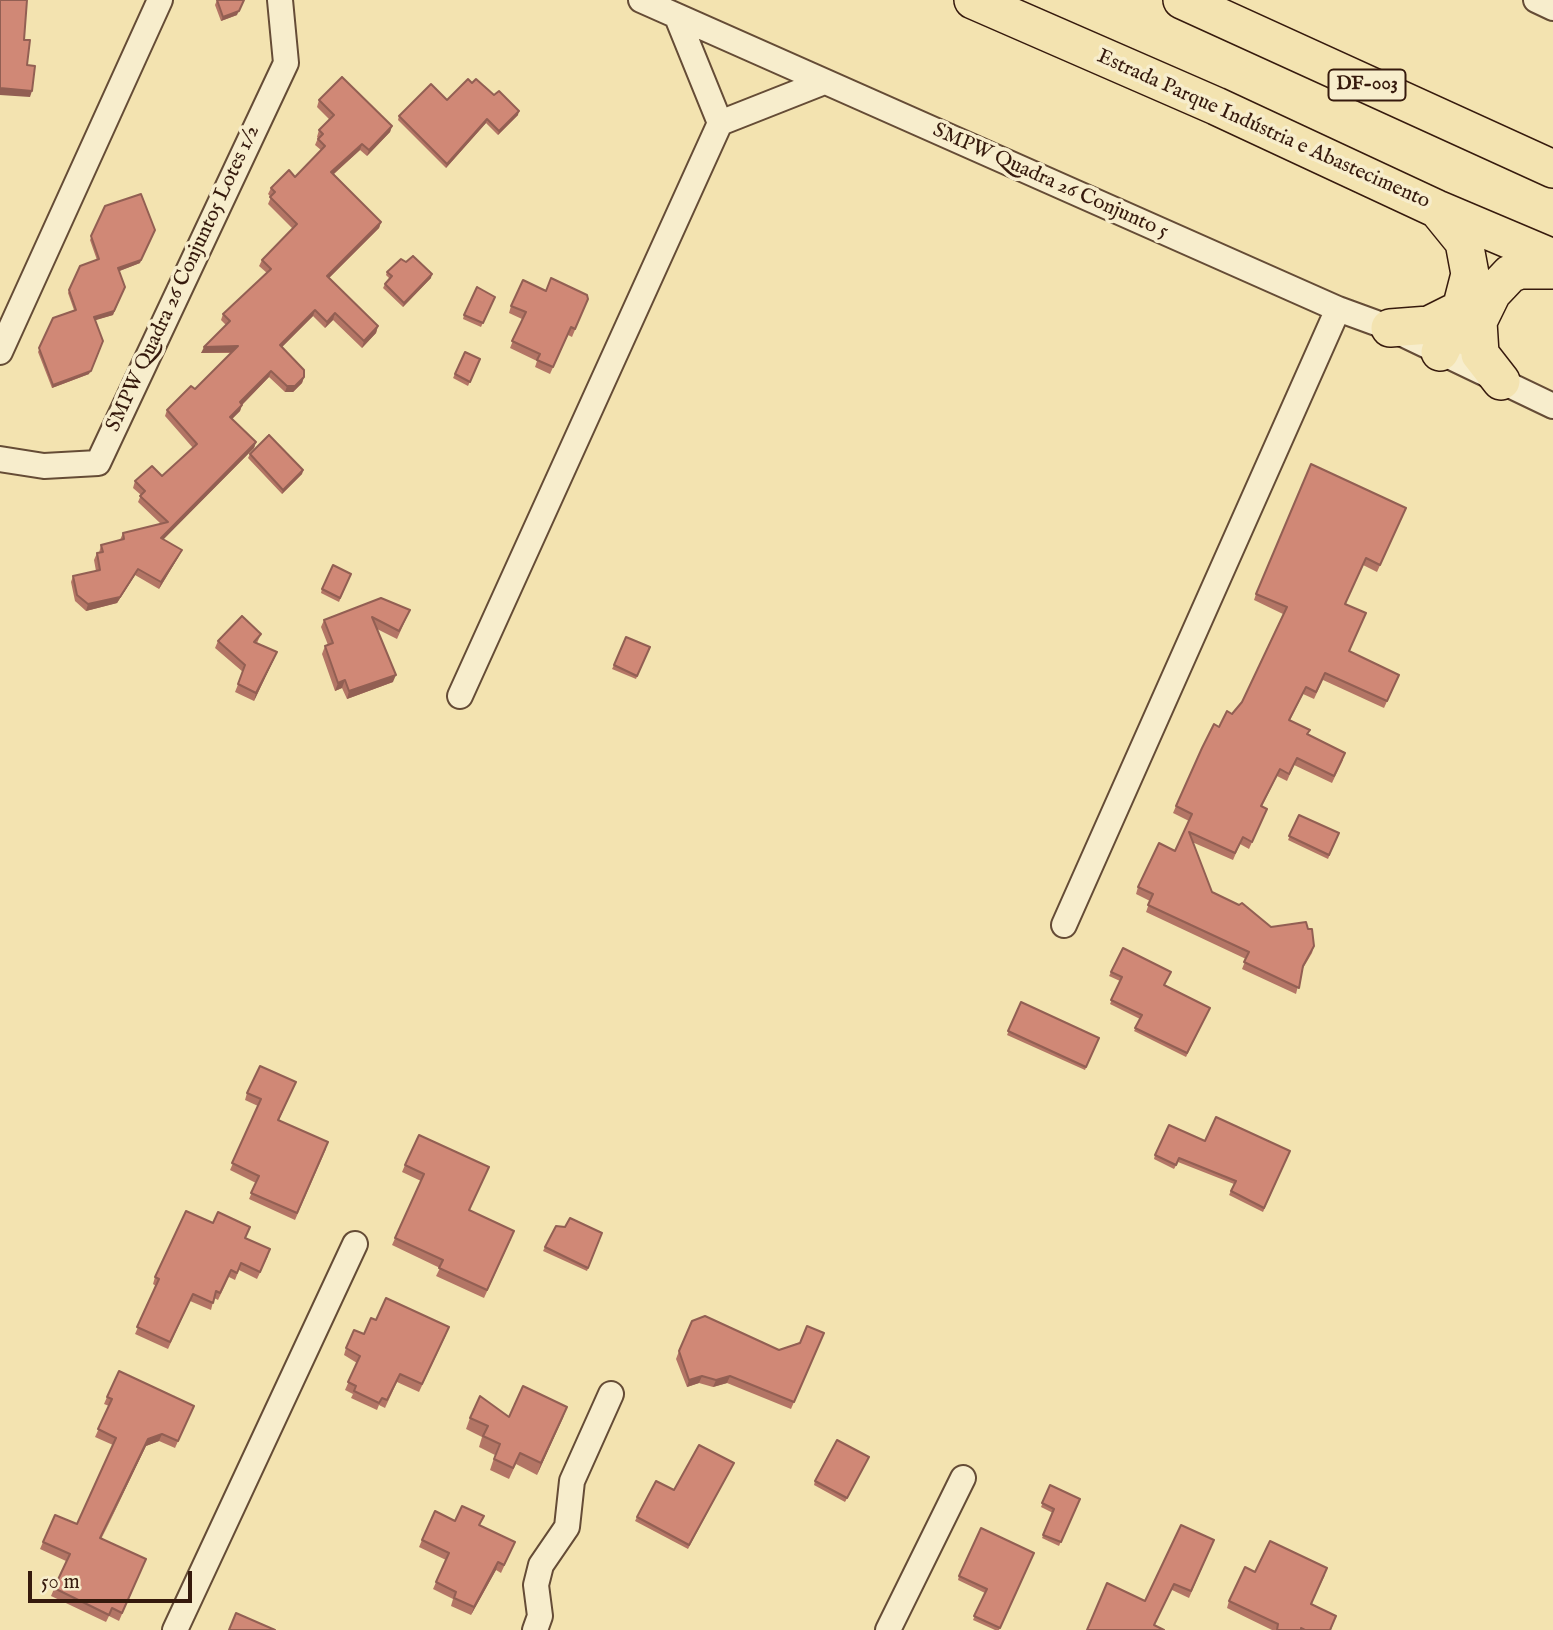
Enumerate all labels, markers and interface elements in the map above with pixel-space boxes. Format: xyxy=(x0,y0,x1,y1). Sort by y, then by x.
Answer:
street label: Estrada Parque Indústria e Abastecimento xyxy=(1093,45,1433,215)
road number: DF-003 xyxy=(1328,69,1406,100)
street label: SMPW Quadra 26 Conjunto 5 xyxy=(928,119,1172,245)
street label: SMPW Quadra 26 Conjunto5 Lotes 1/2 xyxy=(102,122,266,436)
scale bar xyxy=(32,1556,196,1600)
text: 50 m xyxy=(41,1569,80,1596)

